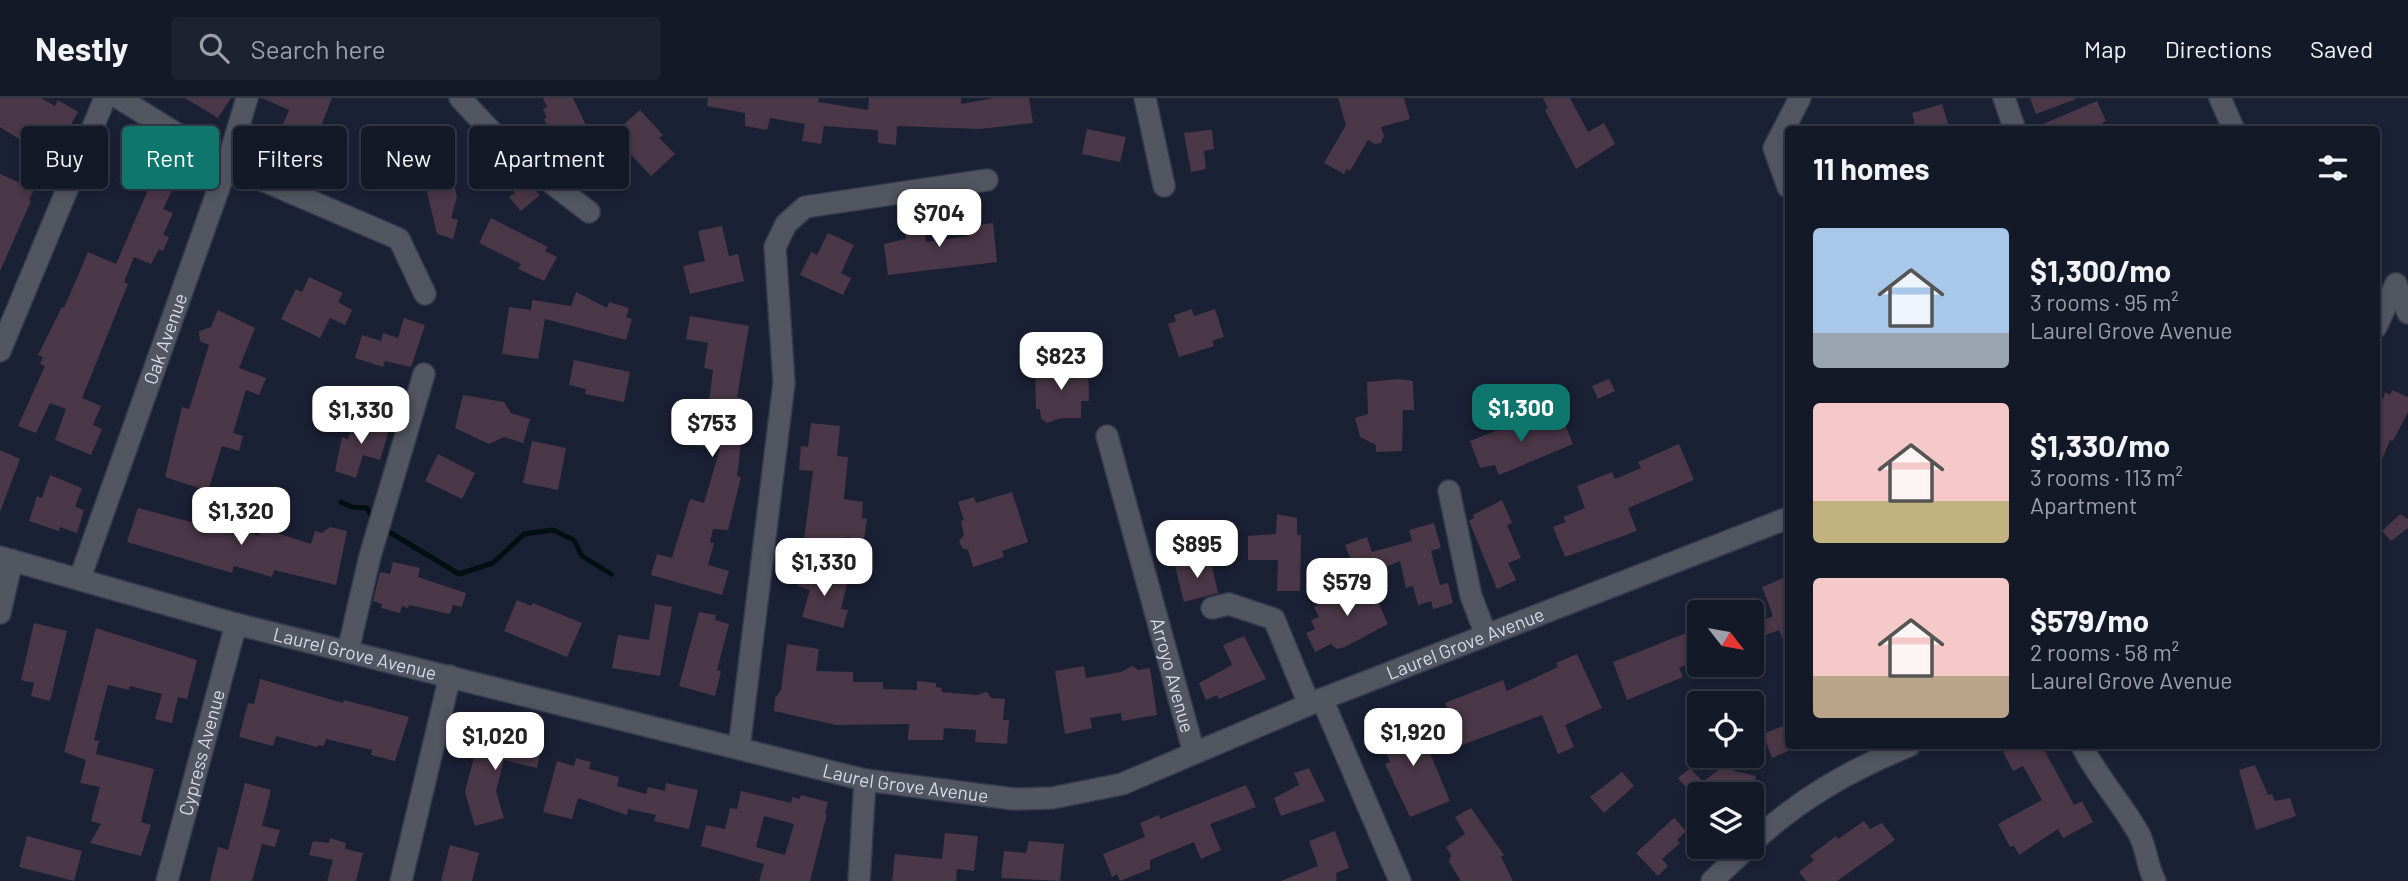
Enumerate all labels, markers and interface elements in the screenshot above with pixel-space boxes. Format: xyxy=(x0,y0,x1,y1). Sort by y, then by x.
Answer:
search box xyxy=(171,17,661,80)
text: Nestly xyxy=(35,28,129,68)
icon: search xyxy=(195,29,233,67)
text: Search here xyxy=(251,33,386,64)
text: Map xyxy=(2084,34,2127,63)
text: Directions xyxy=(2165,34,2272,63)
text: Saved xyxy=(2310,34,2373,63)
chip: Buy xyxy=(21,126,108,189)
chip: Rent xyxy=(122,126,219,189)
chip: Filters xyxy=(233,126,347,189)
chip: New xyxy=(361,126,455,189)
chip: Apartment xyxy=(469,126,629,189)
icon: filters xyxy=(2314,149,2352,187)
text: 11 homes xyxy=(1813,150,1930,186)
pin: $704 xyxy=(898,190,980,249)
text: $704 xyxy=(913,198,965,226)
text: $1,300/mo xyxy=(2030,252,2171,288)
icon: home xyxy=(1869,256,1953,340)
text: 3 rooms · 95 m² xyxy=(2030,288,2179,316)
street label: Oak Avenue xyxy=(138,290,191,387)
text: Laurel Grove Avenue xyxy=(2030,316,2232,344)
pin: $823 xyxy=(1020,332,1102,392)
text: $823 xyxy=(1036,341,1086,369)
pin: $1,300 xyxy=(1464,384,1578,444)
pin: $1,330 xyxy=(304,386,418,446)
text: $1,300 xyxy=(1488,393,1554,421)
text: $1,330 xyxy=(328,395,394,423)
pin: $753 xyxy=(671,400,753,459)
text: $753 xyxy=(687,408,737,436)
text: $1,330/mo xyxy=(2030,427,2170,463)
icon: home xyxy=(1869,431,1953,515)
text: 3 rooms · 113 m² xyxy=(2030,463,2183,491)
pin: $1,320 xyxy=(184,488,298,547)
text: Apartment xyxy=(2030,491,2137,519)
text: $1,320 xyxy=(208,496,274,524)
pin: $895 xyxy=(1156,520,1238,580)
text: $895 xyxy=(1172,529,1222,557)
pin: $1,330 xyxy=(767,538,881,598)
text: $1,330 xyxy=(791,547,857,575)
pin: $579 xyxy=(1306,559,1388,618)
text: $579 xyxy=(1322,567,1372,595)
north arrow xyxy=(1687,600,1764,677)
map controls xyxy=(1687,600,1764,859)
street label: Laurel Grove Avenue xyxy=(1383,602,1547,684)
text: $579/mo xyxy=(2030,602,2149,638)
icon: home xyxy=(1869,606,1953,690)
street label: Arroyo Avenue xyxy=(1146,615,1200,735)
street label: Laurel Grove Avenue xyxy=(271,622,439,684)
text: 2 rooms · 58 m² xyxy=(2030,638,2179,666)
text: Laurel Grove Avenue xyxy=(2030,666,2232,694)
street label: Cypress Avenue xyxy=(173,687,229,818)
button: locate xyxy=(1687,691,1764,768)
pin: $1,920 xyxy=(1356,708,1470,768)
pin: $1,020 xyxy=(438,712,552,772)
text: $1,920 xyxy=(1380,717,1446,745)
text: $1,020 xyxy=(462,721,528,749)
street label: Laurel Grove Avenue xyxy=(821,758,990,807)
button: layers xyxy=(1687,782,1764,859)

